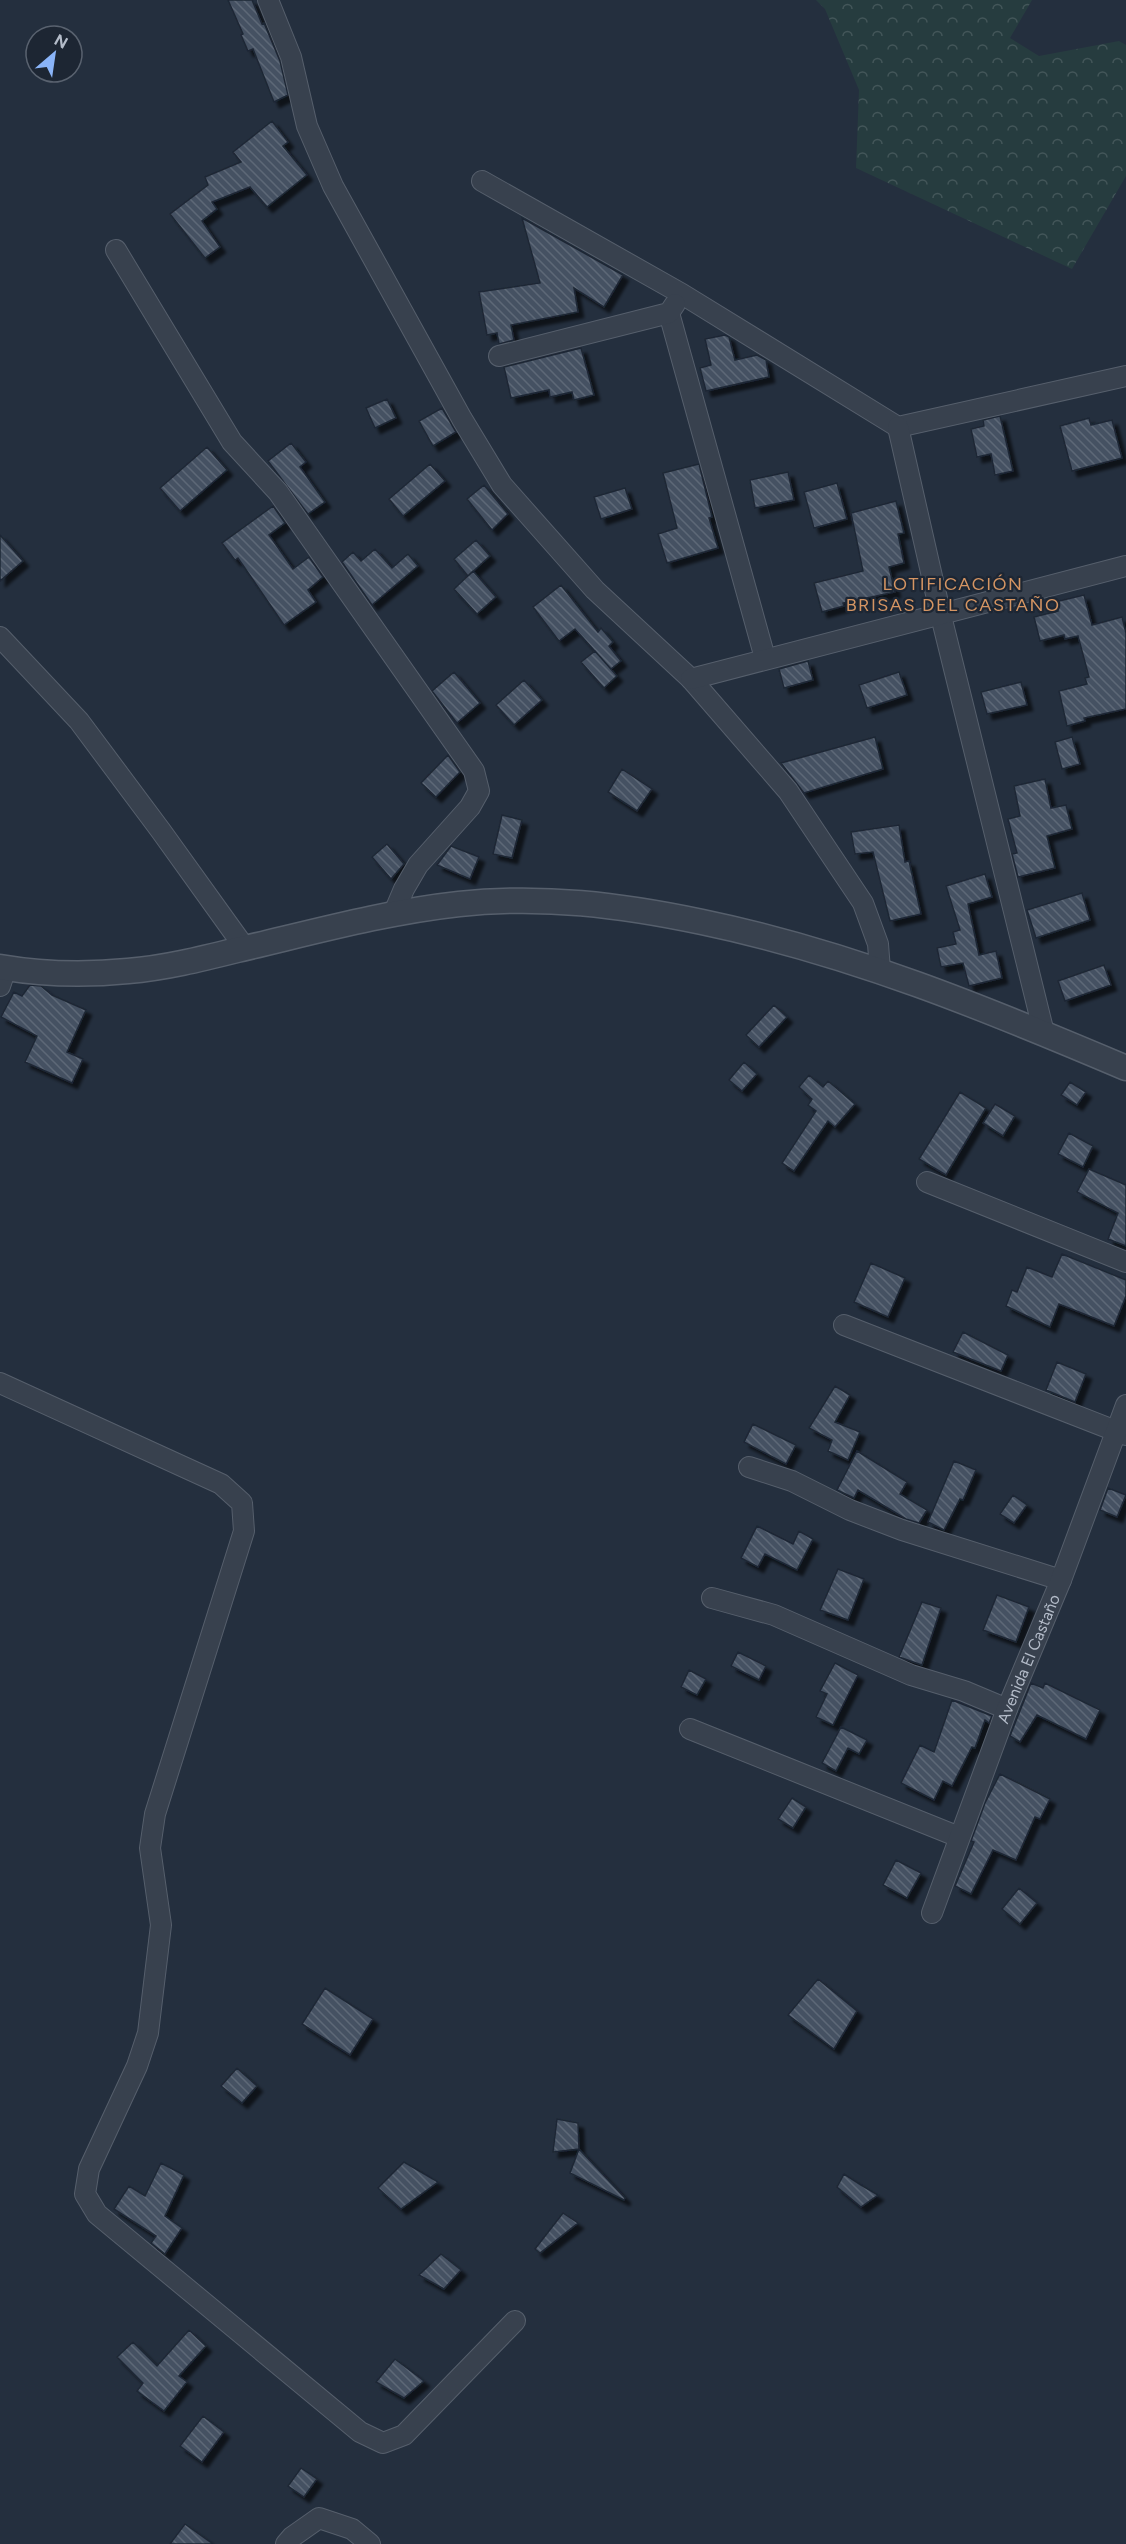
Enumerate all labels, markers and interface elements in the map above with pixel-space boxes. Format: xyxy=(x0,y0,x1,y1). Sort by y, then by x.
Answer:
north arrow xyxy=(24,24,84,84)
text: N xyxy=(51,30,71,53)
district label: LOTIFICACIÓN BRISAS DEL CASTAÑO xyxy=(846,573,1060,616)
street label: Avenida El Castaño xyxy=(994,1591,1064,1726)

